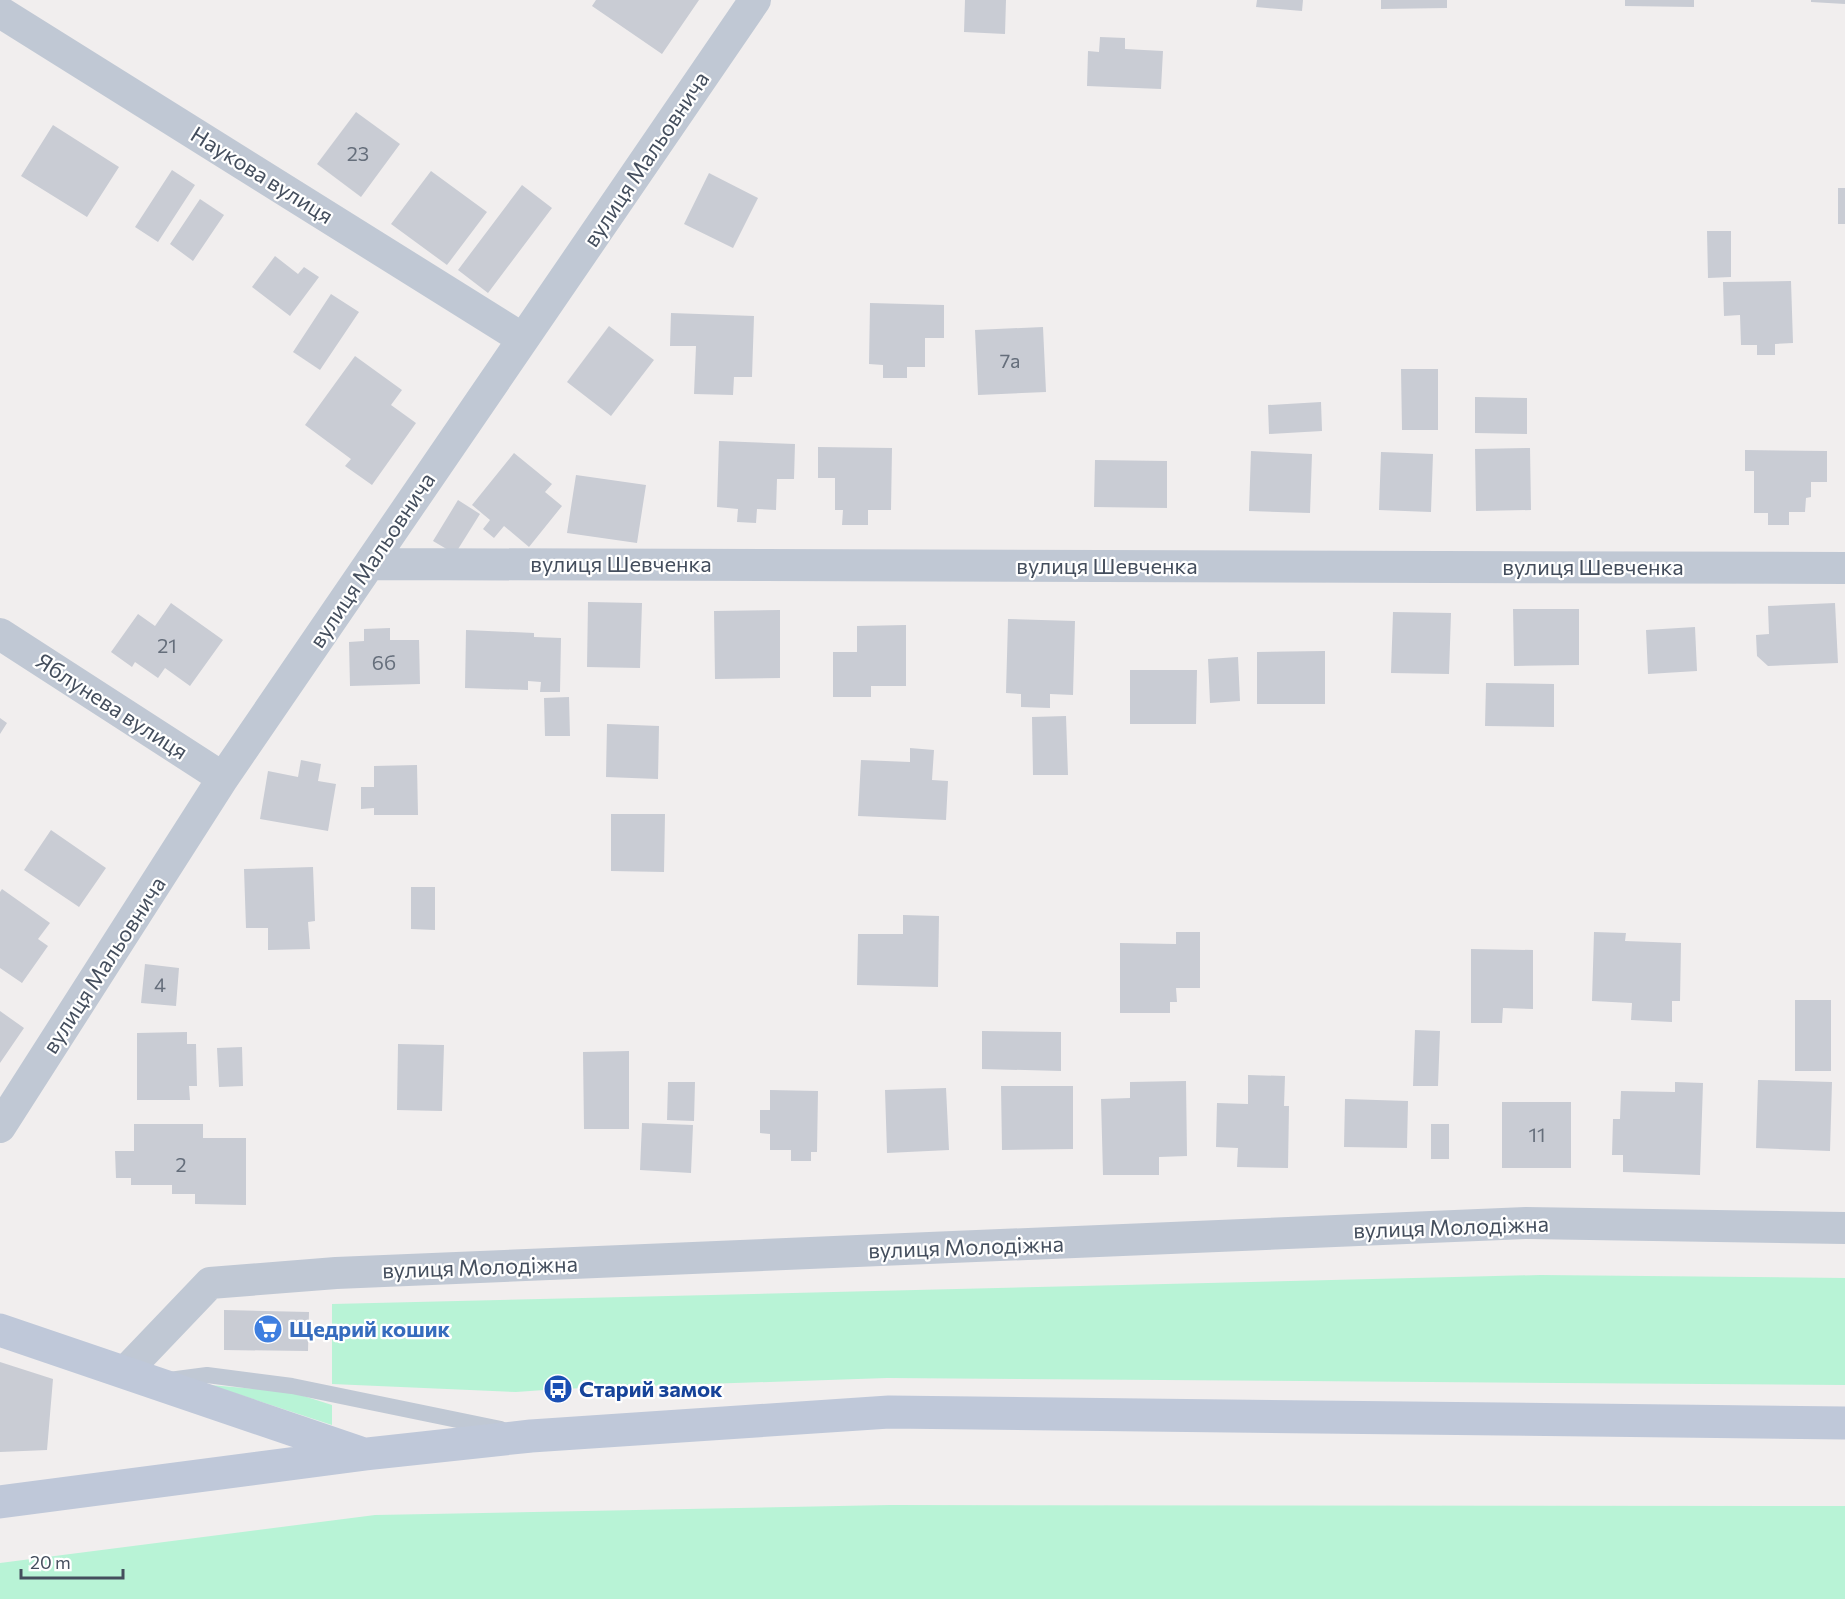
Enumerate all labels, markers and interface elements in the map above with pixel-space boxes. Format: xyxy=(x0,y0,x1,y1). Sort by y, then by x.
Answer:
street label: вулиця Мальовнича xyxy=(577,66,714,251)
street label: Наукова вулиця xyxy=(186,120,338,229)
house number: 23 xyxy=(347,141,369,165)
house number: 7а xyxy=(1000,348,1020,372)
street label: вулиця Мальовнича xyxy=(303,467,440,652)
street label: вулиця Шевченка xyxy=(530,550,712,577)
street label: вулиця Шевченка xyxy=(1016,552,1198,579)
street label: вулиця Шевченка xyxy=(1502,553,1684,580)
house number: 21 xyxy=(157,633,177,657)
street label: Яблунева вулиця xyxy=(31,647,193,765)
house number: 6б xyxy=(372,650,396,674)
street label: вулиця Мальовнича xyxy=(36,871,171,1058)
house number: 4 xyxy=(154,972,166,996)
house number: 11 xyxy=(1528,1122,1546,1146)
house number: 2 xyxy=(175,1152,187,1176)
street label: вулиця Молодіжна xyxy=(1353,1210,1549,1243)
street label: вулиця Молодіжна xyxy=(868,1230,1064,1263)
street label: вулиця Молодіжна xyxy=(382,1250,578,1283)
supermarket icon: Щедрий кошик xyxy=(252,1313,284,1345)
place label: Щедрий кошик xyxy=(289,1315,451,1342)
bus stop icon: Старий замок xyxy=(542,1373,574,1405)
place label: Старий замок xyxy=(579,1375,723,1402)
scale bar xyxy=(21,1542,123,1580)
text: 20 m xyxy=(30,1551,71,1573)

